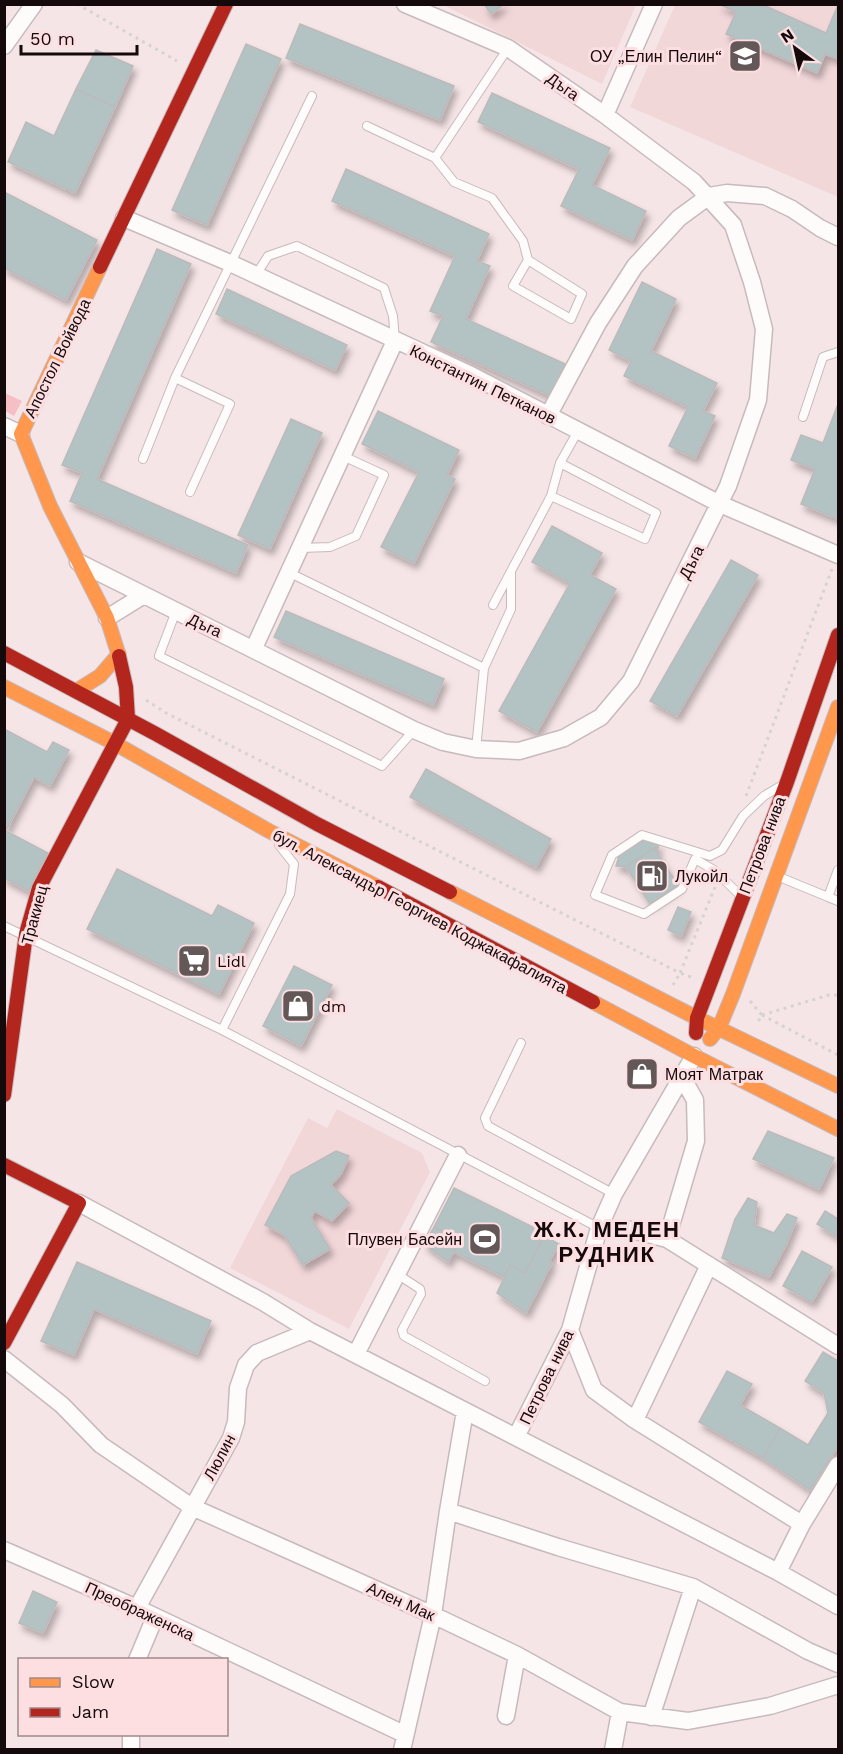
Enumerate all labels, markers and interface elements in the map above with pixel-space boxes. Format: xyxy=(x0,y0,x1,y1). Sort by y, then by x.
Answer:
scale bar xyxy=(21,18,136,56)
north arrow xyxy=(765,18,825,78)
text: N xyxy=(777,25,797,47)
text: 50 m xyxy=(30,28,75,49)
school or university icon: ОУ „Елин Пелин“ xyxy=(727,38,763,74)
place label: ОУ „Елин Пелин“ xyxy=(590,47,722,66)
street label: Дъга xyxy=(543,69,583,104)
street label: Апостол Войвода xyxy=(20,295,95,421)
street label: Константин Петканов xyxy=(407,341,559,428)
street label: Дъга xyxy=(675,542,708,582)
street label: Дъга xyxy=(185,609,225,642)
street label: Петрова нива xyxy=(735,794,790,897)
street label: бул. Александър Георгиев Коджакафалията xyxy=(269,825,570,998)
fuel station icon: Лукойл xyxy=(634,858,670,894)
place label: Лукойл xyxy=(675,867,728,886)
street label: Тракиец xyxy=(17,883,52,947)
supermarket icon: Lidl xyxy=(176,943,212,979)
place label: Lidl xyxy=(217,952,246,971)
shop icon: dm xyxy=(280,988,316,1024)
place label: dm xyxy=(321,997,346,1016)
shop icon: Моят Матрак xyxy=(624,1056,660,1092)
place label: Моят Матрак xyxy=(665,1065,764,1084)
district label: Ж.К. МЕДЕН РУДНИК xyxy=(533,1217,680,1267)
sports icon: Плувен Басейн xyxy=(467,1221,503,1257)
place label: Плувен Басейн xyxy=(348,1230,462,1249)
street label: Петрова нива xyxy=(515,1327,578,1428)
street label: Люлин xyxy=(199,1431,239,1483)
street label: Преображенска xyxy=(82,1578,197,1645)
street label: Ален Мак xyxy=(364,1578,439,1625)
legend xyxy=(18,1658,228,1736)
text: Slow xyxy=(72,1671,115,1692)
text: Jam xyxy=(72,1701,109,1722)

